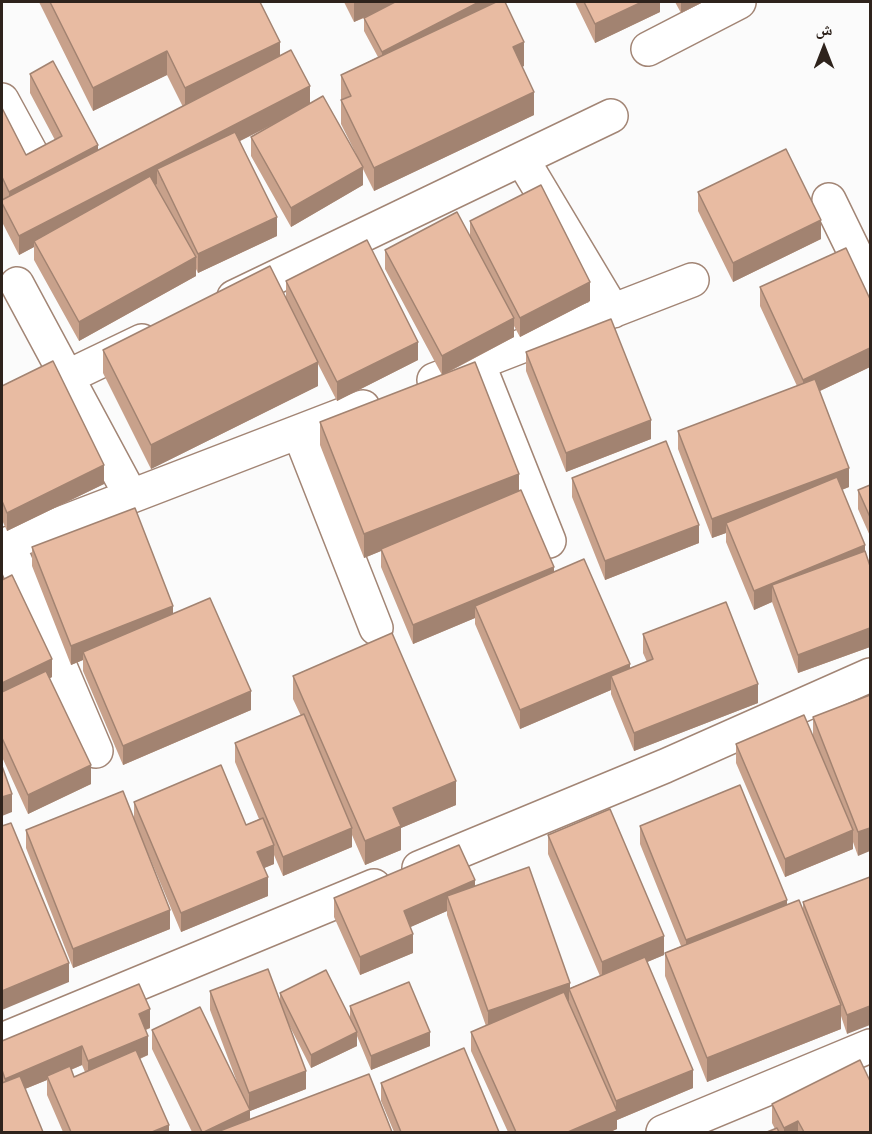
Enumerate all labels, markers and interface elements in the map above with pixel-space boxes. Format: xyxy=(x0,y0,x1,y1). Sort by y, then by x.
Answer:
north arrow xyxy=(794,18,854,78)
text: ش xyxy=(816,20,832,39)

